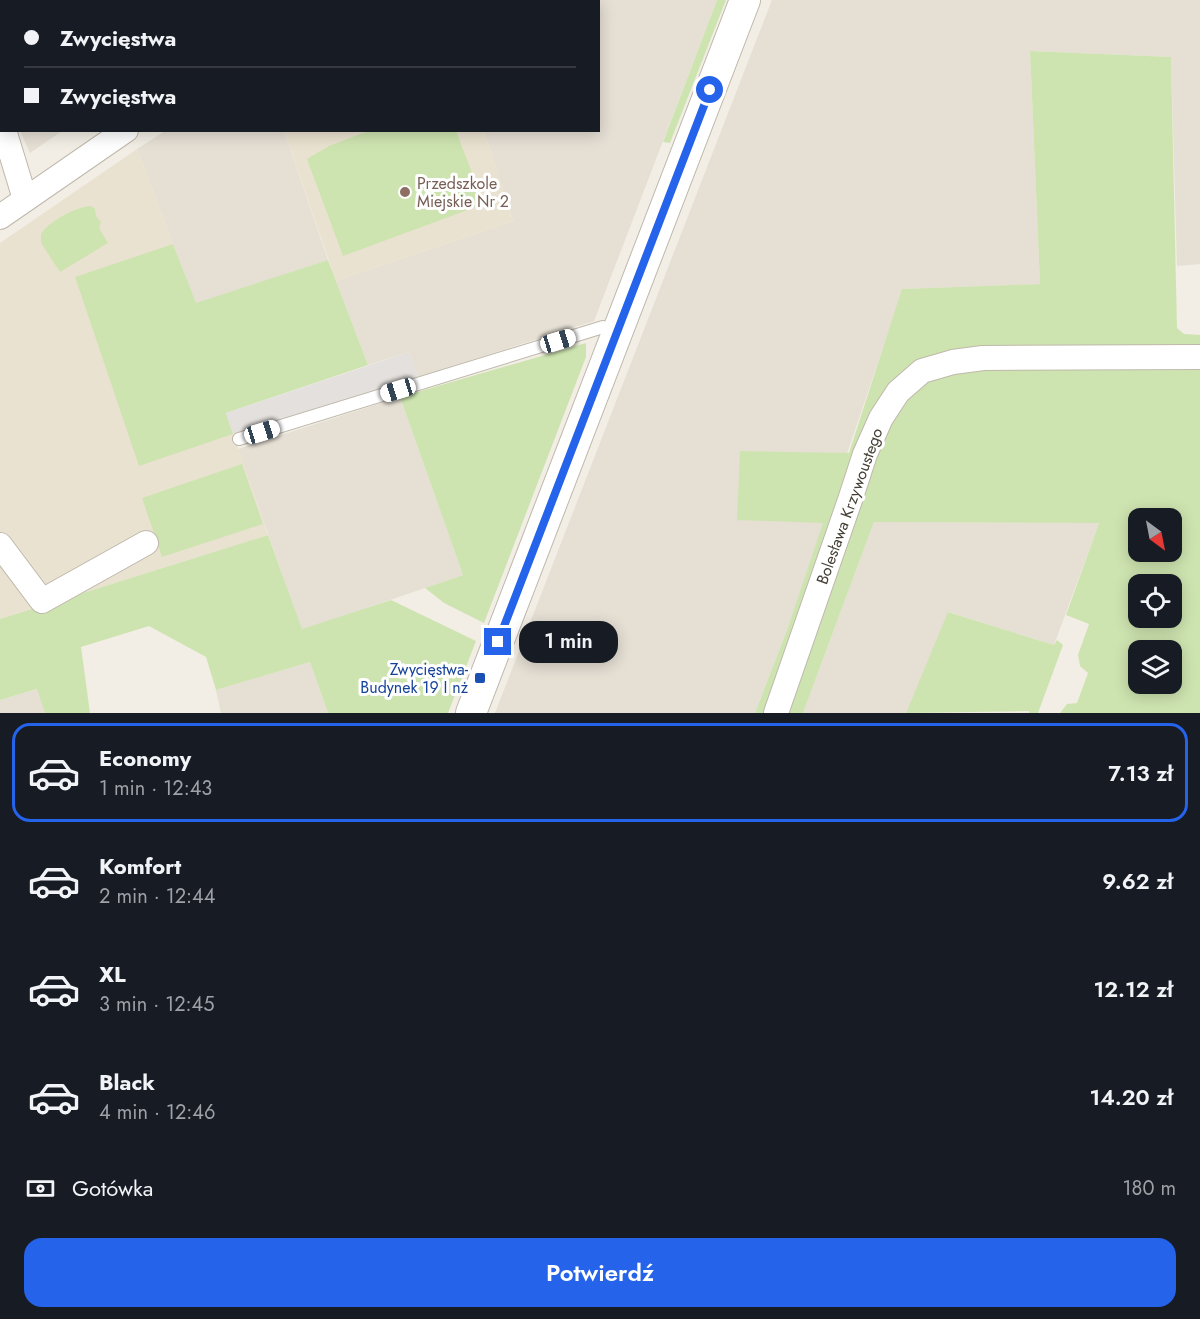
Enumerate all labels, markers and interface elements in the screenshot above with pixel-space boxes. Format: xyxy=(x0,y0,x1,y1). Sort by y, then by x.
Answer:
text: Zwycięstwa xyxy=(60,22,176,54)
route start xyxy=(696,76,723,103)
text: Zwycięstwa xyxy=(60,80,176,112)
place label: Przedszkole Miejskie Nr 2 xyxy=(417,172,509,213)
marker: Przedszkole Miejskie Nr 2 xyxy=(398,185,412,199)
car xyxy=(538,327,578,355)
car xyxy=(378,376,418,404)
car xyxy=(242,418,282,446)
street label: Bolesława Krzywoustego xyxy=(810,424,889,588)
north arrow xyxy=(1128,508,1182,562)
map controls xyxy=(1128,508,1182,694)
button: locate xyxy=(1128,574,1182,628)
callout: 1 min xyxy=(519,621,618,663)
text: 1 min xyxy=(544,627,593,656)
route end xyxy=(484,628,511,655)
button: layers xyxy=(1128,640,1182,694)
place label: Zwycięstwa- Budynek 19 I nż xyxy=(360,658,469,699)
marker: Zwycięstwa- Budynek 19 I nż xyxy=(473,671,487,685)
text: Economy xyxy=(99,742,191,774)
icon: car xyxy=(27,746,81,800)
text: 7.13 zł xyxy=(1108,757,1173,789)
text: 1 min · 12:43 xyxy=(99,774,212,803)
text: Komfort xyxy=(99,850,181,882)
icon: car xyxy=(27,854,81,908)
text: 9.62 zł xyxy=(1102,865,1173,897)
text: 2 min · 12:44 xyxy=(99,882,215,911)
text: XL xyxy=(99,958,126,990)
icon: car xyxy=(27,962,81,1016)
text: 12.12 zł xyxy=(1093,973,1173,1005)
text: 3 min · 12:45 xyxy=(99,990,215,1019)
text: Black xyxy=(99,1066,155,1098)
icon: car xyxy=(27,1070,81,1124)
text: 14.20 zł xyxy=(1089,1081,1173,1113)
text: 4 min · 12:46 xyxy=(99,1098,216,1127)
icon: cash xyxy=(24,1172,57,1205)
text: Gotówka xyxy=(72,1172,153,1204)
text: 180 m xyxy=(1122,1174,1176,1203)
button: Potwierdź xyxy=(24,1238,1176,1307)

